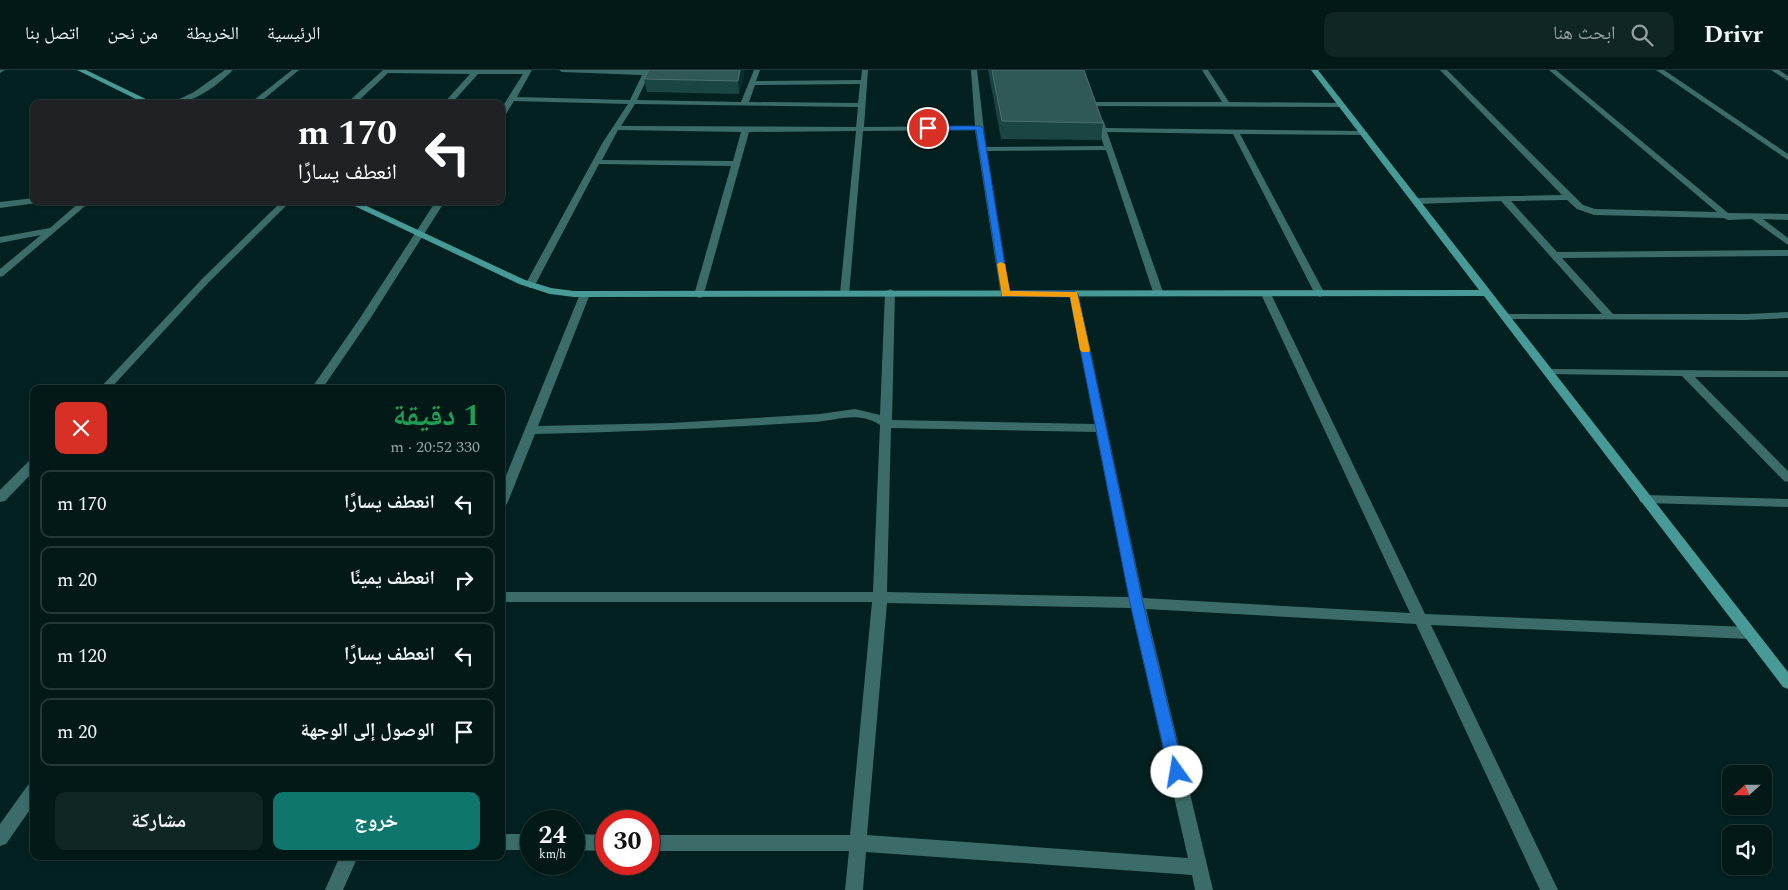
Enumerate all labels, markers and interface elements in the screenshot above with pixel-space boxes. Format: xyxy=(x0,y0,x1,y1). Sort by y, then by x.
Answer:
search box xyxy=(1324,12,1674,57)
text: Drivr xyxy=(1704,17,1763,53)
text: ابحث هنا xyxy=(1553,19,1616,48)
text: اتصل بنا xyxy=(25,20,79,47)
text: من نحن xyxy=(107,20,158,47)
text: الخريطة xyxy=(186,20,239,47)
text: الرئيسية xyxy=(267,20,320,47)
icon: search xyxy=(1628,21,1656,49)
text: 170 m xyxy=(298,107,397,160)
pin xyxy=(907,107,949,149)
icon: arrive xyxy=(914,114,942,142)
icon: left xyxy=(415,120,480,185)
text: انعطف يسارًا xyxy=(298,156,397,189)
text: 1 دقيقة xyxy=(393,393,480,439)
button: close xyxy=(55,402,107,454)
text: 330 m · 20:52 xyxy=(390,435,480,459)
text: انعطف يسارًا xyxy=(344,488,435,517)
text: 170 m xyxy=(57,490,107,519)
icon: left xyxy=(450,490,478,518)
text: انعطف يمينًا xyxy=(350,564,435,593)
text: 20 m xyxy=(57,566,97,595)
icon: right xyxy=(450,566,478,594)
text: انعطف يسارًا xyxy=(344,640,435,669)
text: 120 m xyxy=(57,642,107,671)
icon: left xyxy=(450,642,478,670)
text: الوصول إلى الوجهة xyxy=(301,716,435,745)
text: 20 m xyxy=(57,718,97,747)
icon: arrive xyxy=(450,718,478,746)
position arrow xyxy=(1150,745,1202,797)
north arrow xyxy=(1722,765,1772,815)
map controls xyxy=(1722,765,1772,875)
button: مشاركة xyxy=(55,792,263,850)
button: خروج xyxy=(273,792,480,850)
speed limit sign: 30 xyxy=(595,810,660,875)
text: 24 xyxy=(538,817,567,855)
button: sound xyxy=(1722,825,1772,875)
text: km/h xyxy=(539,845,566,864)

